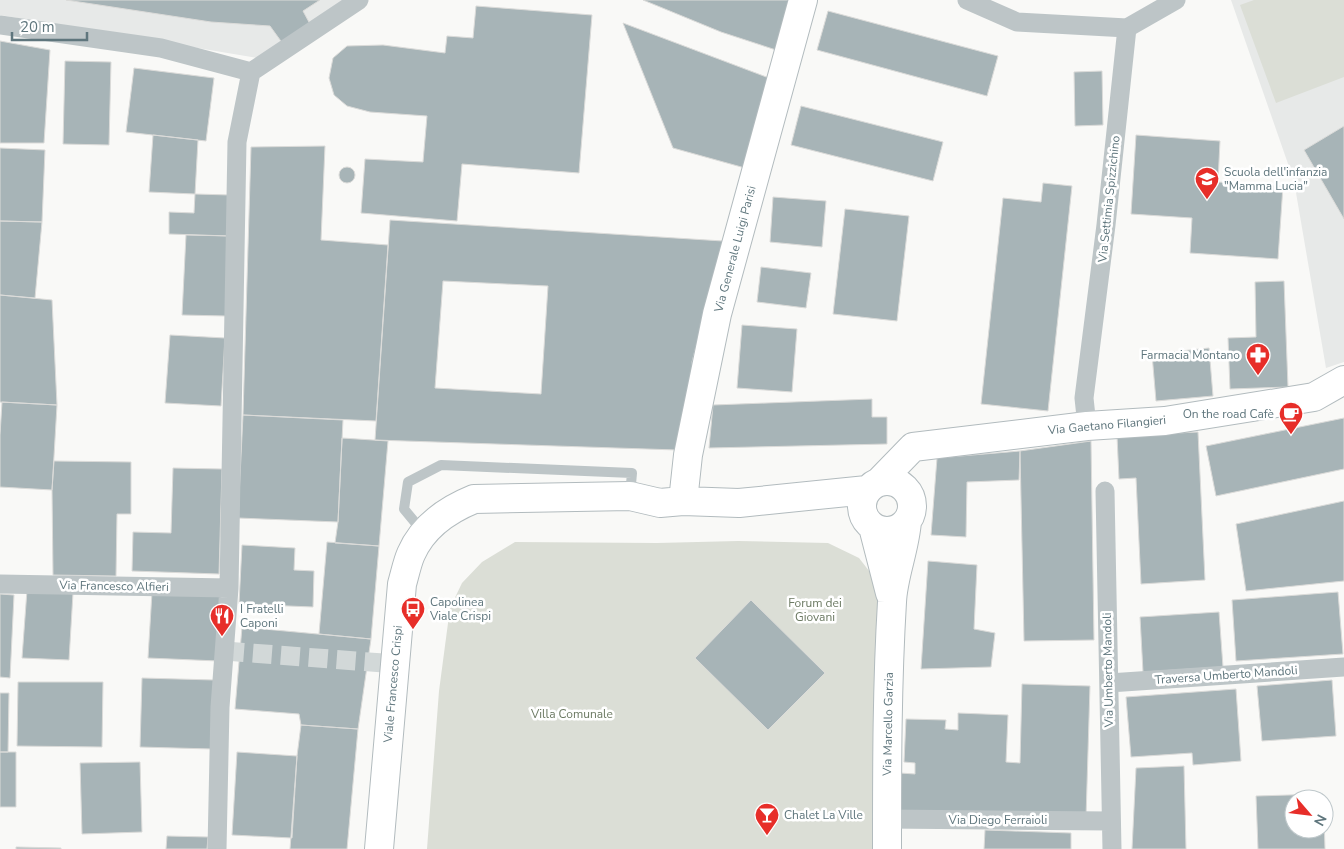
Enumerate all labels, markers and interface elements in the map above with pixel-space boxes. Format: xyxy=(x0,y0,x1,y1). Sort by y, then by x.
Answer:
scale bar xyxy=(12,10,88,42)
text: 20 m xyxy=(20,17,55,37)
street label: Via Settimia Spizzichino xyxy=(1094,134,1124,264)
place label: Scuola dell'infanzia "Mamma Lucia" xyxy=(1224,164,1327,194)
school or university icon: Scuola dell'infanzia "Mamma Lucia" xyxy=(1194,166,1220,200)
street label: Via Generale Luigi Parisi xyxy=(710,184,760,315)
pharmacy icon: Farmacia Montano xyxy=(1245,342,1271,376)
place label: Farmacia Montano xyxy=(1141,347,1240,363)
cafe icon: On the road Cafè xyxy=(1278,401,1304,435)
place label: On the road Cafè xyxy=(1183,406,1274,422)
street label: Via Gaetano Filangieri xyxy=(1046,412,1167,438)
street label: Via Francesco Alfieri xyxy=(58,577,169,595)
place label: Capolinea Viale Crispi xyxy=(429,594,491,624)
park label: Forum dei Giovani xyxy=(788,595,842,625)
bus stop icon: Capolinea Viale Crispi xyxy=(400,596,426,630)
place label: I Fratelli Caponi xyxy=(240,601,284,631)
restaurant icon: I Fratelli Caponi xyxy=(209,603,235,637)
street label: Via Umberto Mandoli xyxy=(1099,612,1117,729)
street label: Viale Francesco Crispi xyxy=(380,625,406,744)
street label: Traversa Umberto Mandoli xyxy=(1154,662,1298,688)
street label: Via Marcello Garzia xyxy=(879,672,897,777)
park label: Villa Comunale xyxy=(530,706,613,722)
north arrow xyxy=(1284,789,1334,839)
bar icon: Chalet La Ville xyxy=(754,802,780,836)
place label: Chalet La Ville xyxy=(784,807,863,823)
text: N xyxy=(1309,811,1331,829)
street label: Via Diego Ferraioli xyxy=(948,812,1047,828)

